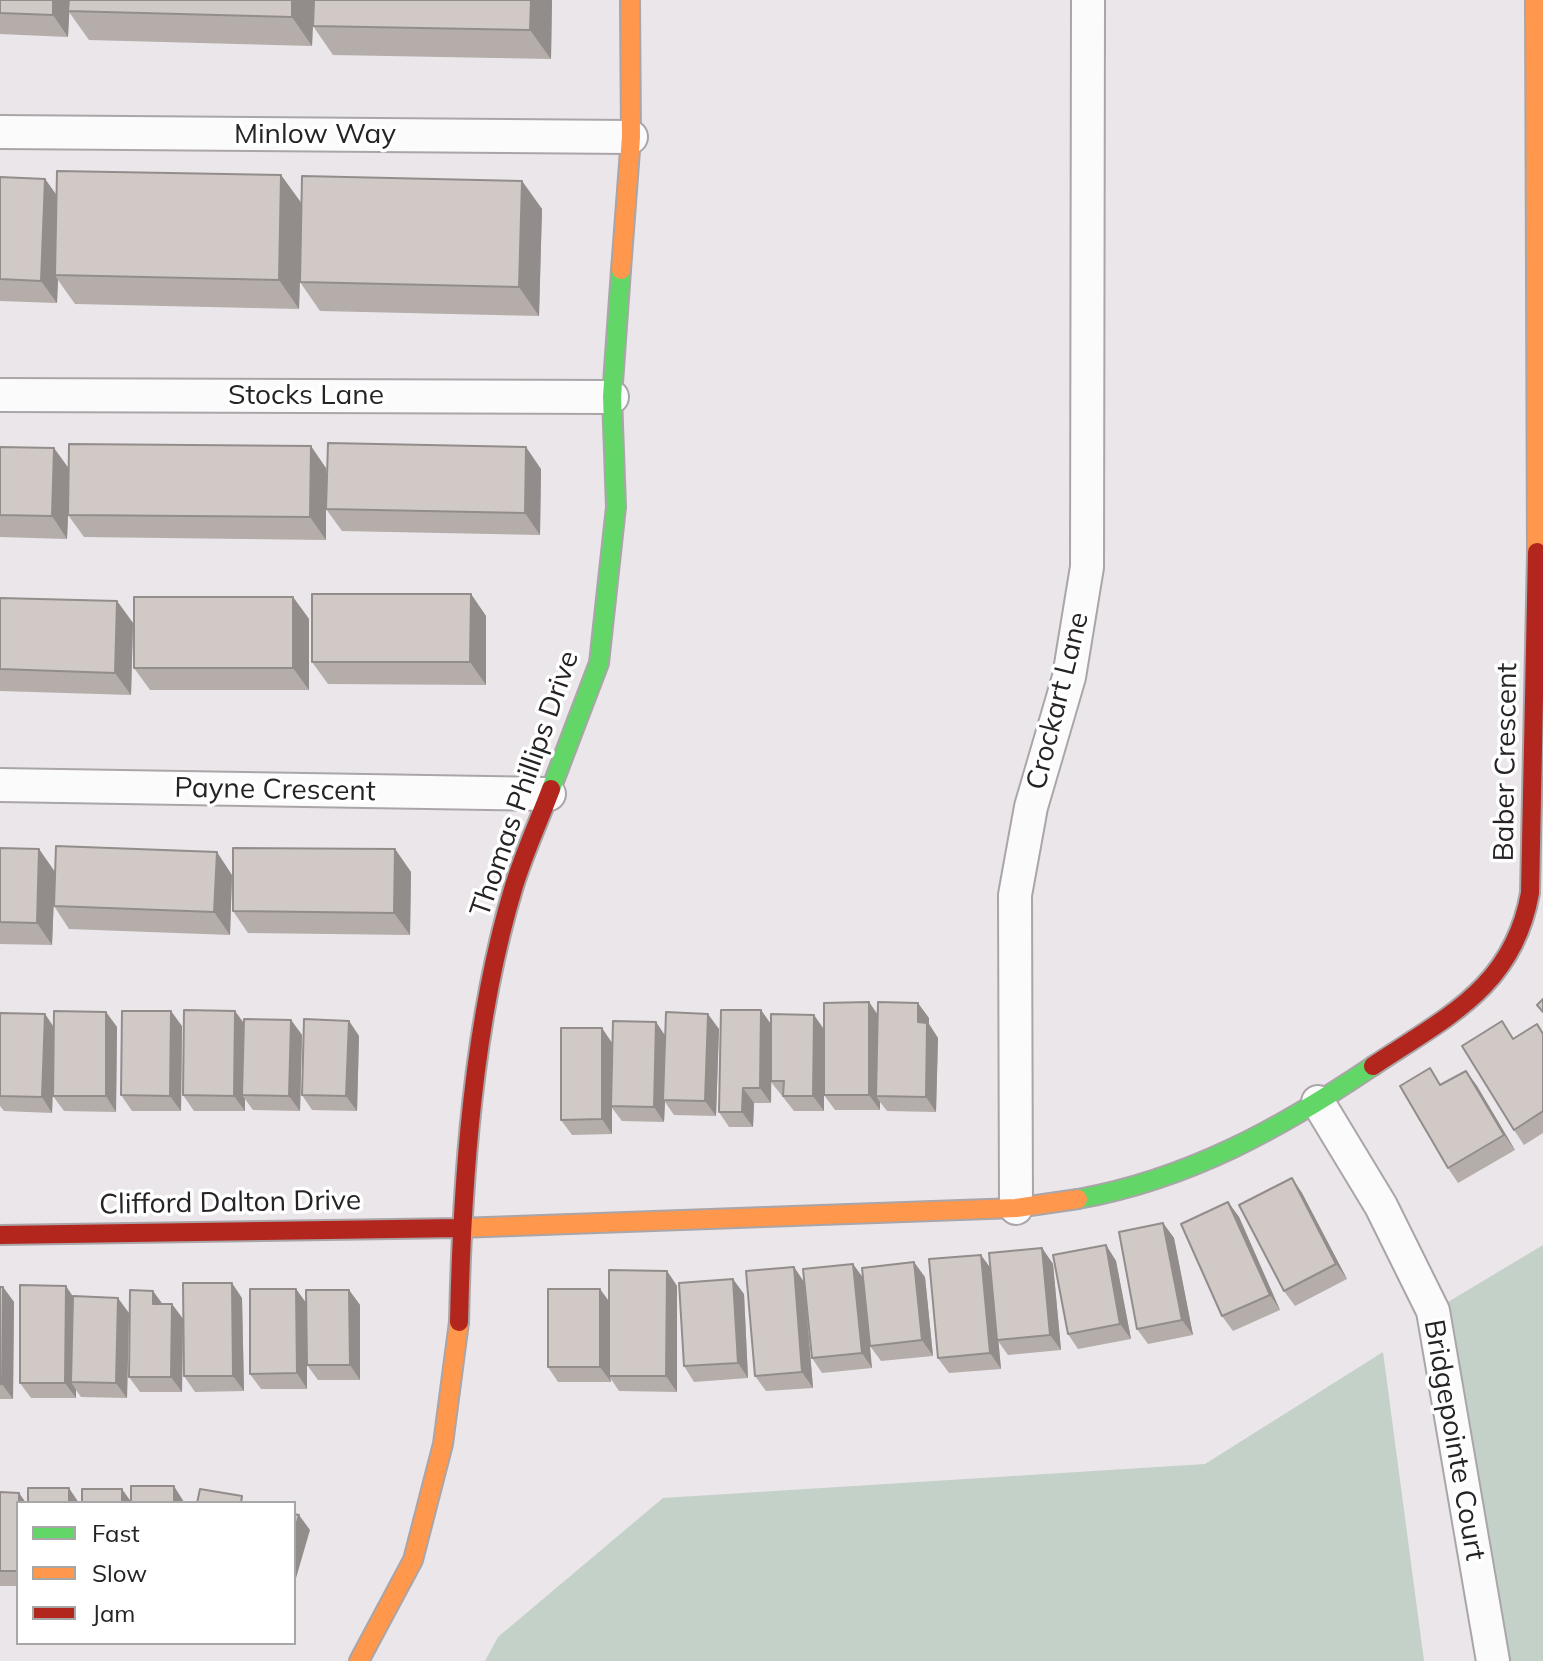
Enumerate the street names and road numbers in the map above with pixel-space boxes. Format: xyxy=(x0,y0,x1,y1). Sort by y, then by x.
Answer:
street label: Minlow Way xyxy=(234,118,396,152)
street label: Stocks Lane xyxy=(228,379,384,413)
street label: Crockart Lane xyxy=(1020,609,1096,793)
street label: Thomas Phillips Drive xyxy=(464,647,586,921)
street label: Baber Crescent xyxy=(1487,662,1525,862)
street label: Payne Crescent xyxy=(174,771,376,809)
street label: Clifford Dalton Drive xyxy=(99,1184,361,1222)
street label: Bridgepointe Court xyxy=(1416,1317,1492,1563)

